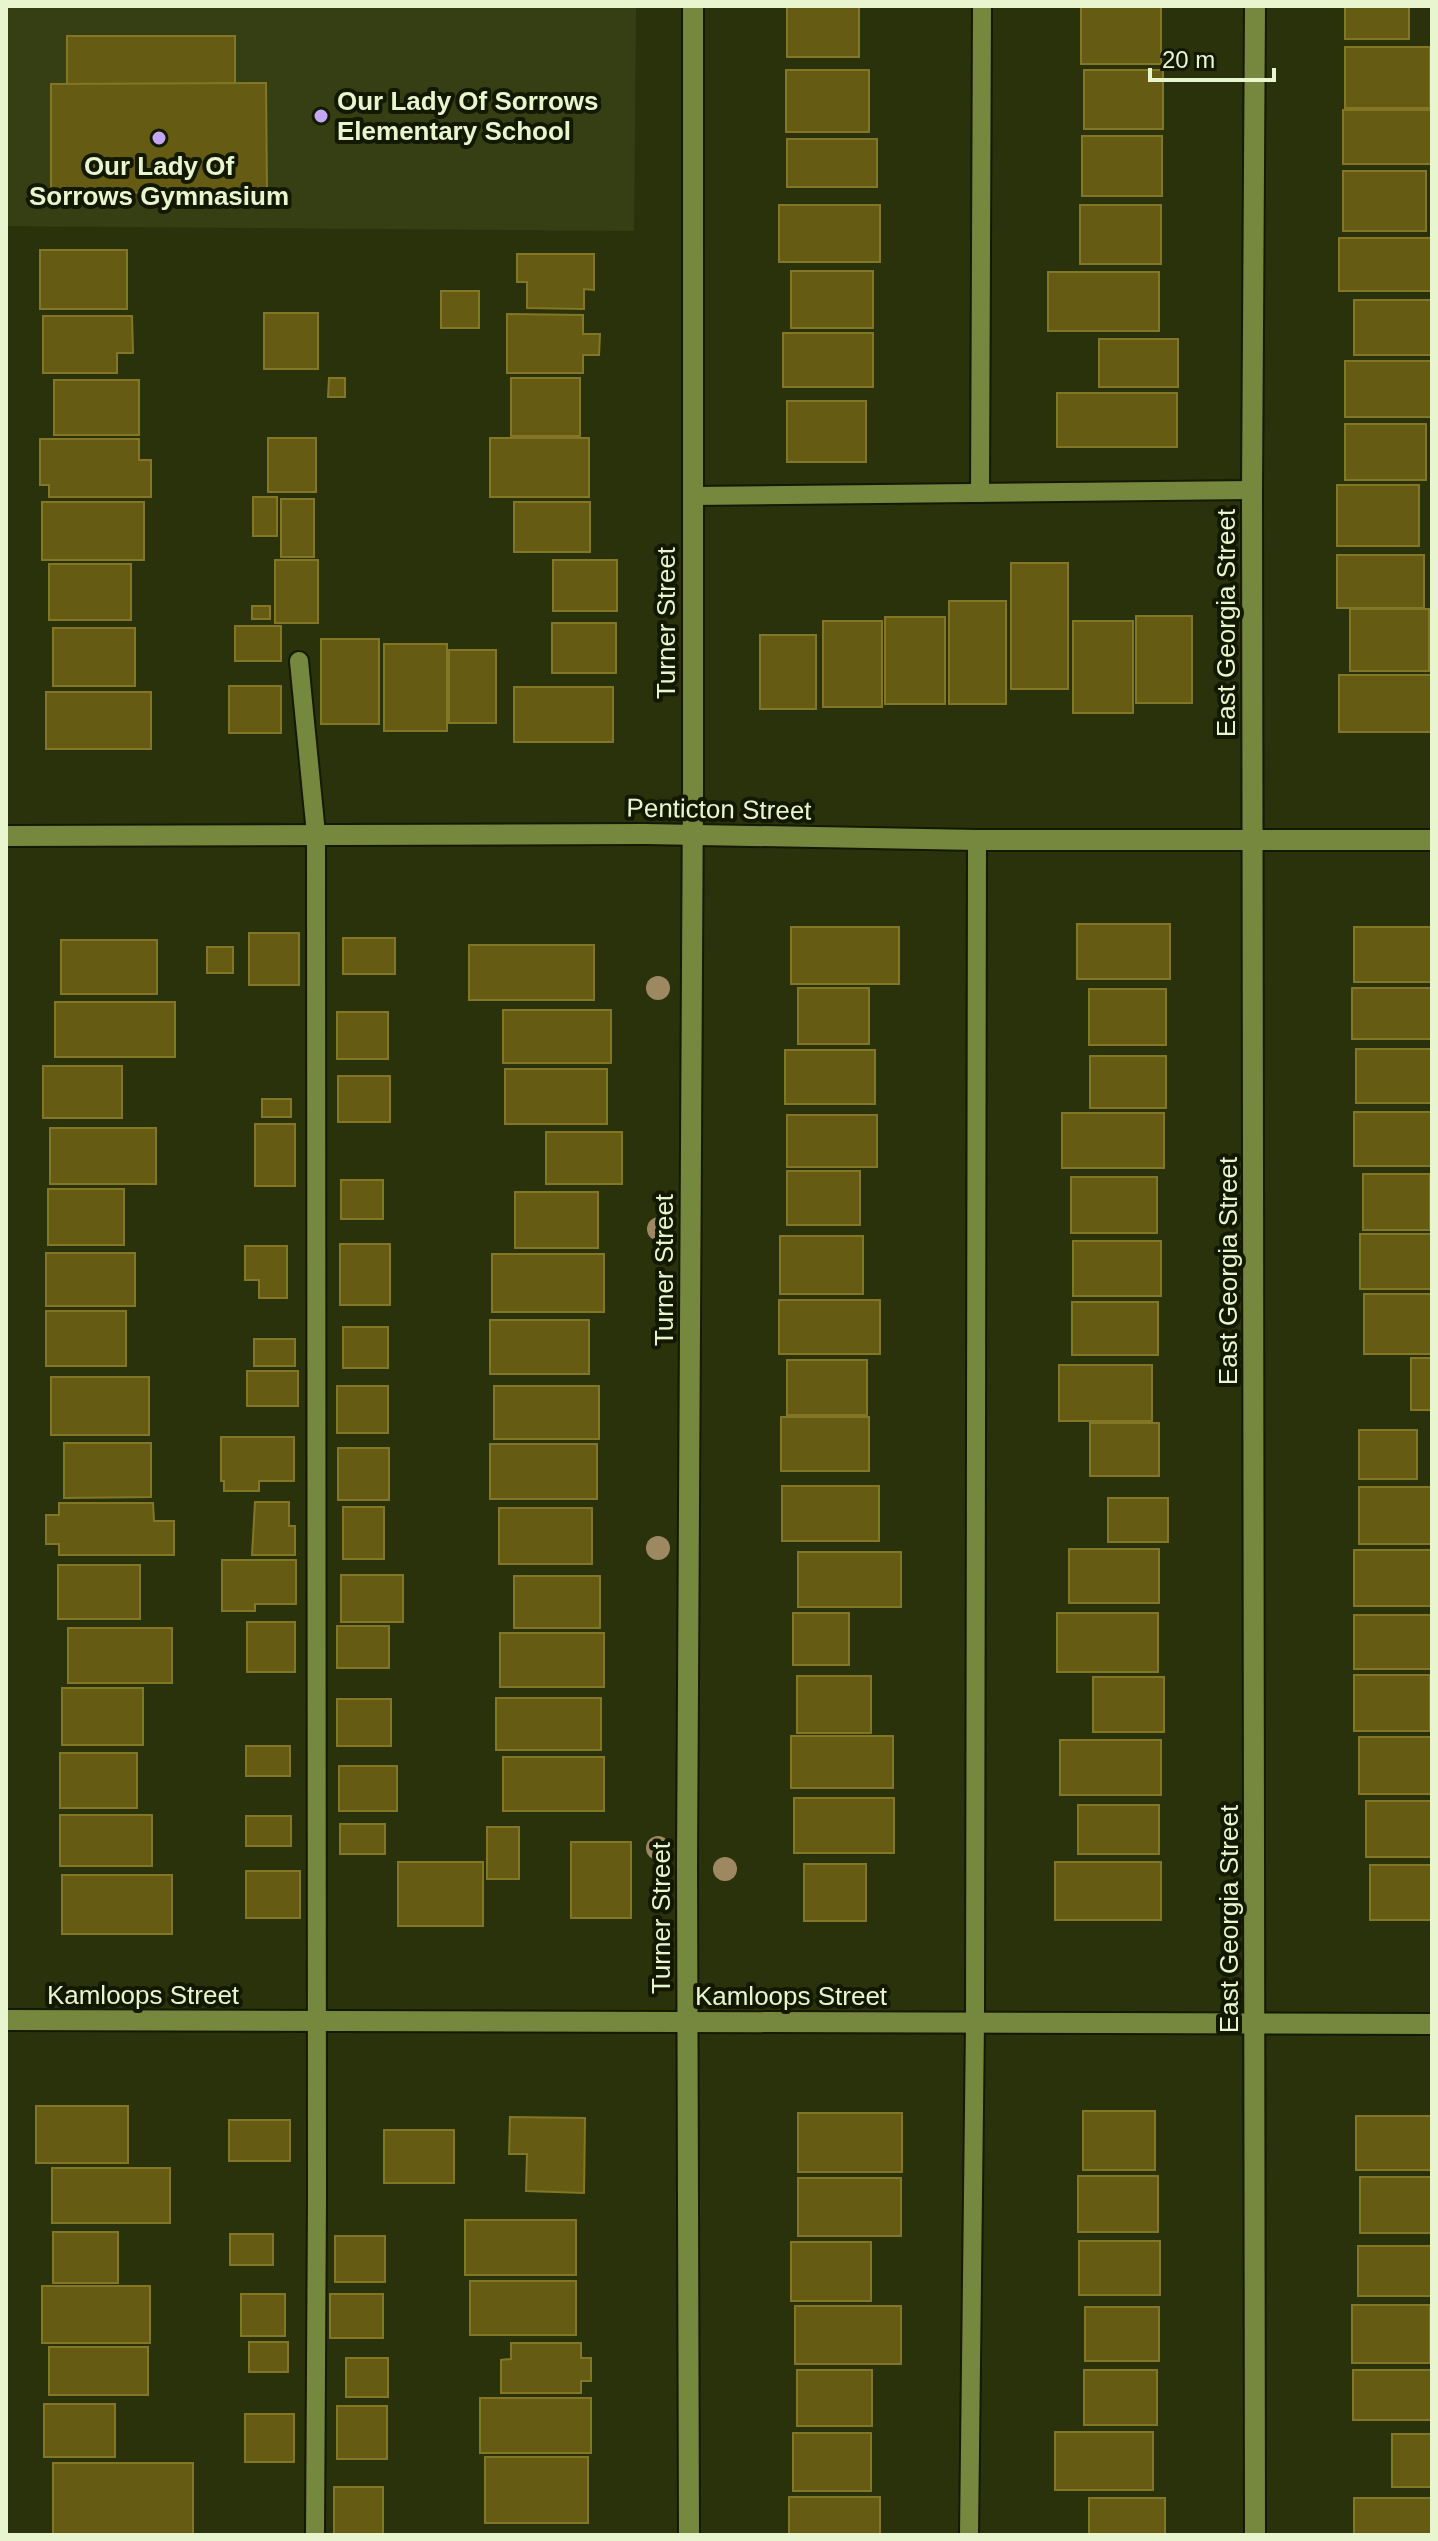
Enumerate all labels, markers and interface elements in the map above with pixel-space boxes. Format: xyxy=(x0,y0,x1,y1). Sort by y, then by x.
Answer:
scale bar xyxy=(1150,32,1274,82)
text: 20 m xyxy=(1162,46,1215,73)
place label: Our Lady Of Sorrows Elementary School xyxy=(337,86,599,146)
marker: Our Lady Of Sorrows Elementary School xyxy=(312,107,330,125)
marker: Our Lady Of Sorrows Gymnasium xyxy=(150,129,168,147)
place label: Our Lady Of Sorrows Gymnasium xyxy=(29,151,289,211)
street label: East Georgia Street xyxy=(1211,508,1241,737)
street label: Turner Street xyxy=(651,546,681,699)
street label: Penticton Street xyxy=(626,792,813,826)
street label: East Georgia Street xyxy=(1213,1156,1243,1385)
street label: Turner Street xyxy=(649,1193,679,1346)
street label: East Georgia Street xyxy=(1214,1804,1244,2033)
street label: Turner Street xyxy=(646,1841,676,1994)
street label: Kamloops Street xyxy=(47,1980,240,2010)
street label: Kamloops Street xyxy=(695,1981,888,2011)

